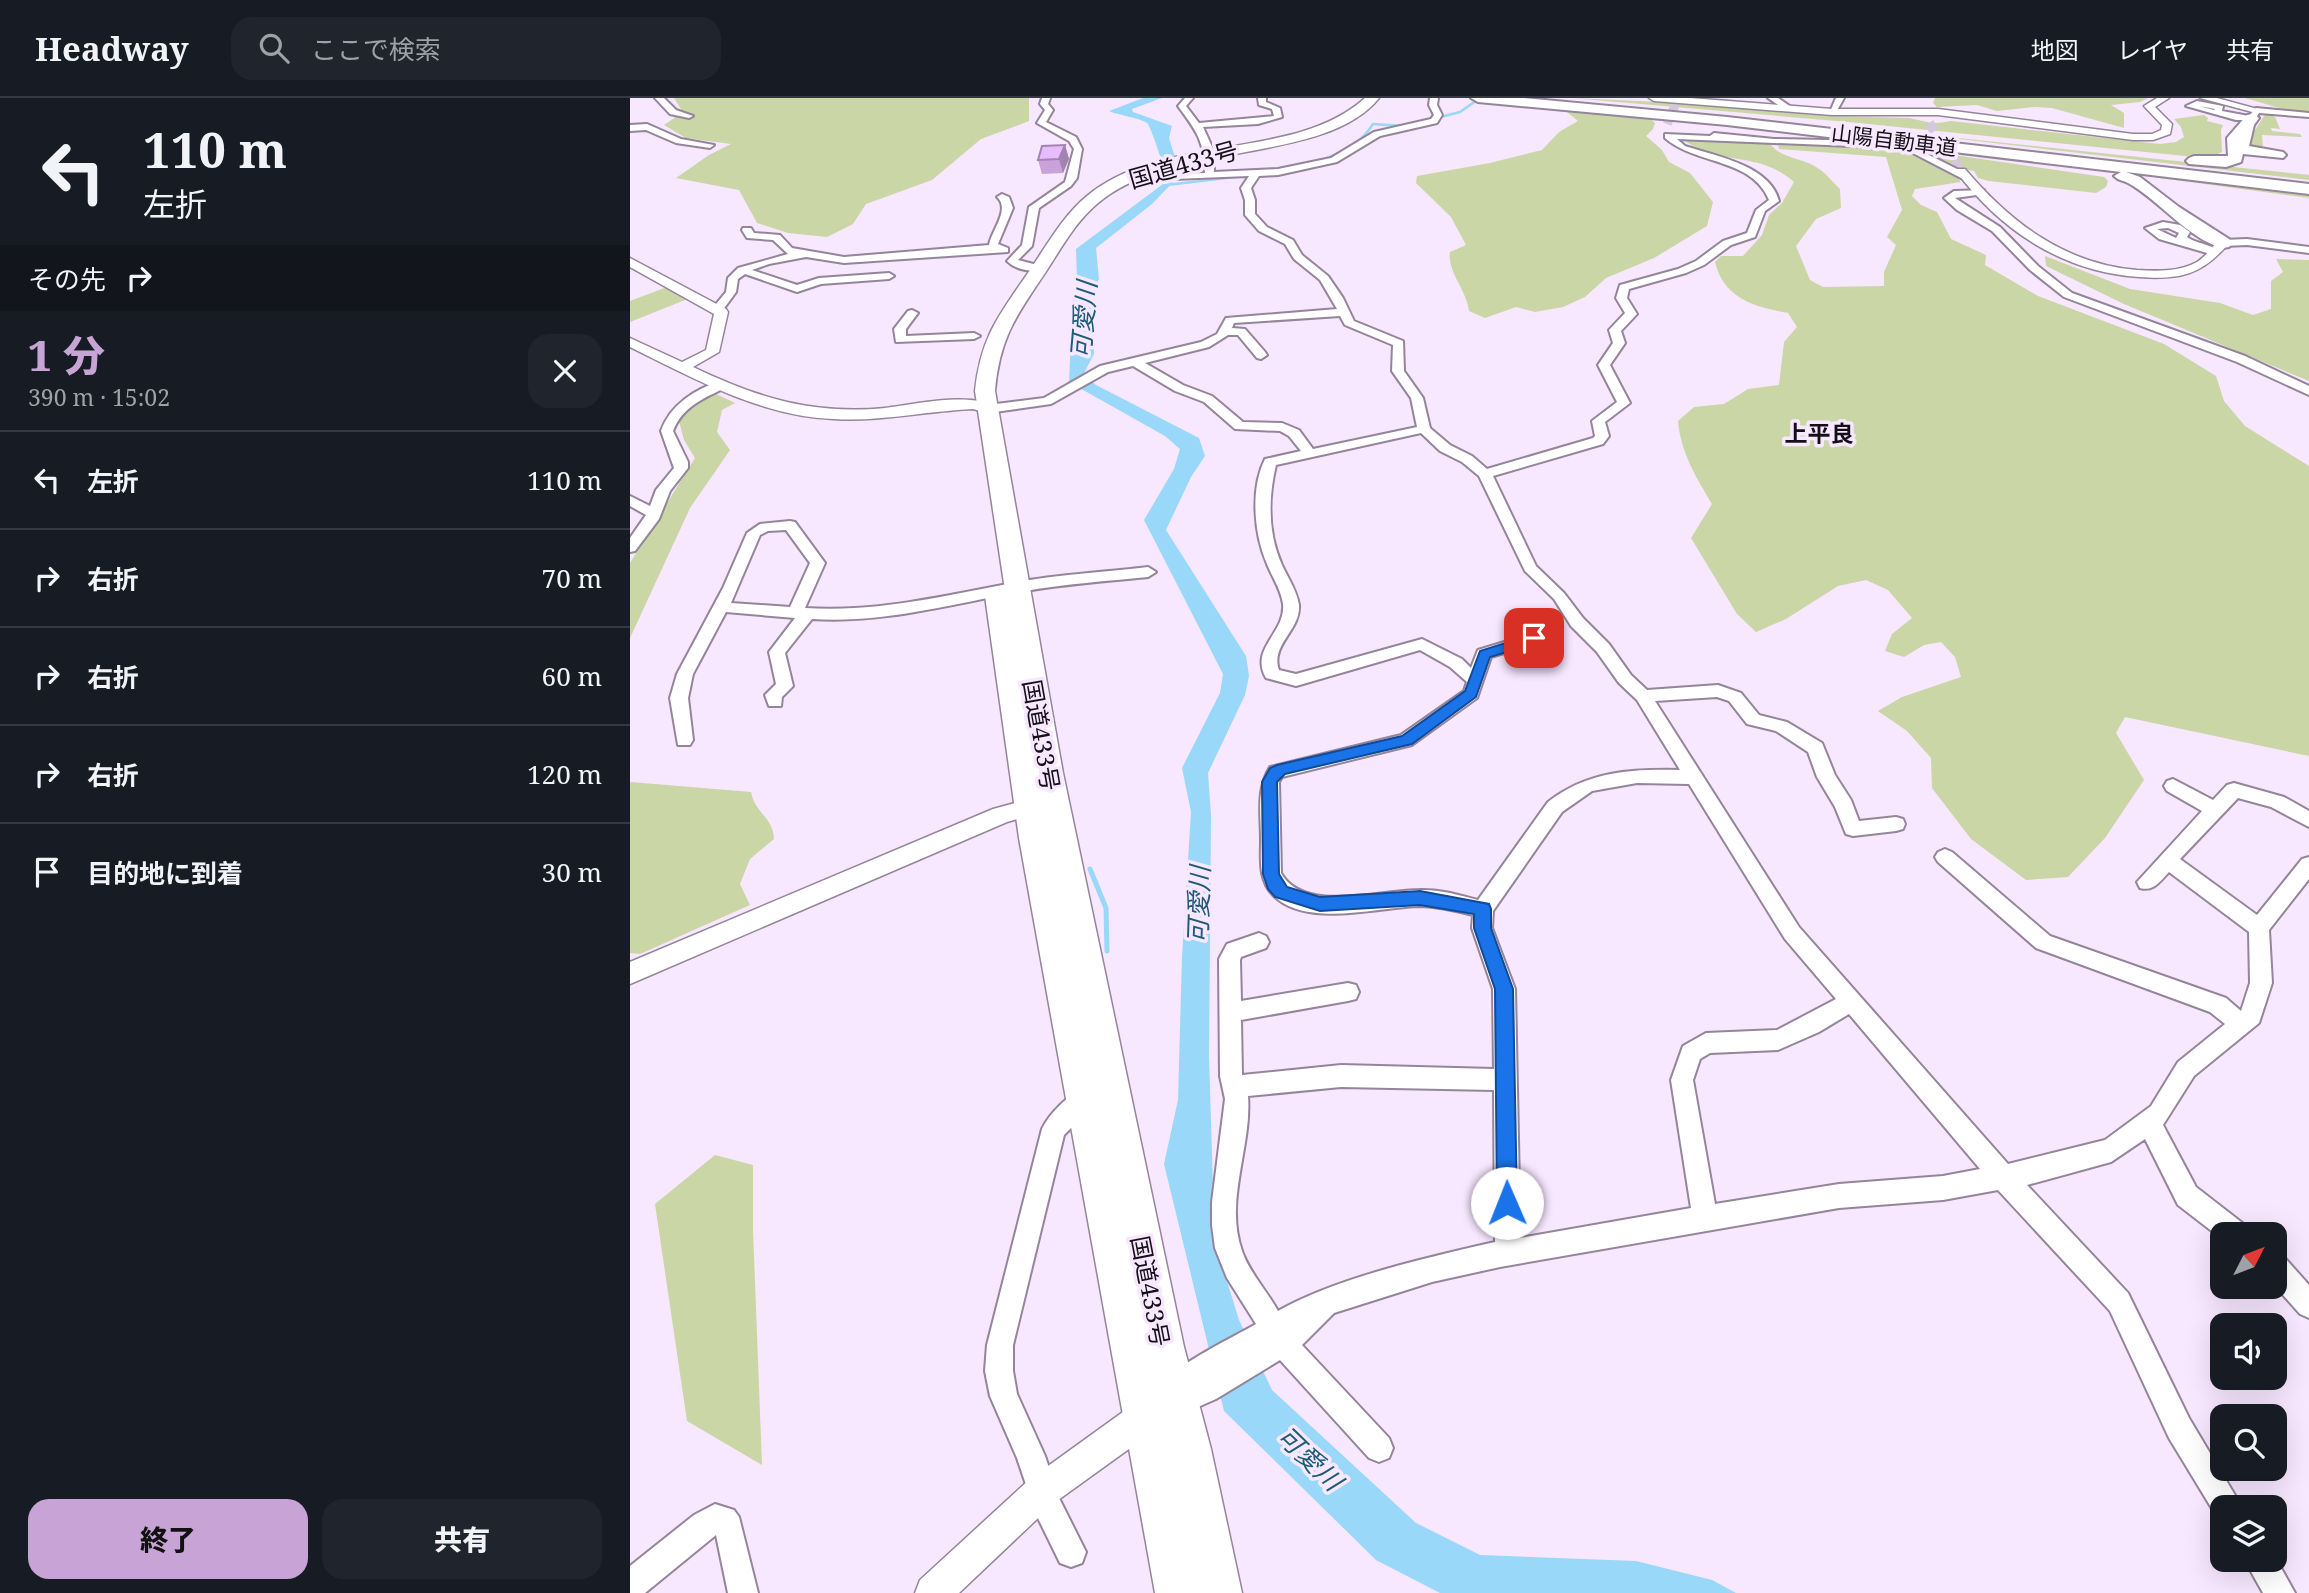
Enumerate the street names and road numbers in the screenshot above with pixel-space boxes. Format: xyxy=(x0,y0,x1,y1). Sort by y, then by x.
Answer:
street label: 山陽自動車道 xyxy=(1830,118,1958,162)
street label: 国道433号 xyxy=(1125,133,1241,195)
street label: 国道433号 xyxy=(1016,677,1068,793)
street label: 国道433号 xyxy=(1124,1233,1178,1349)

